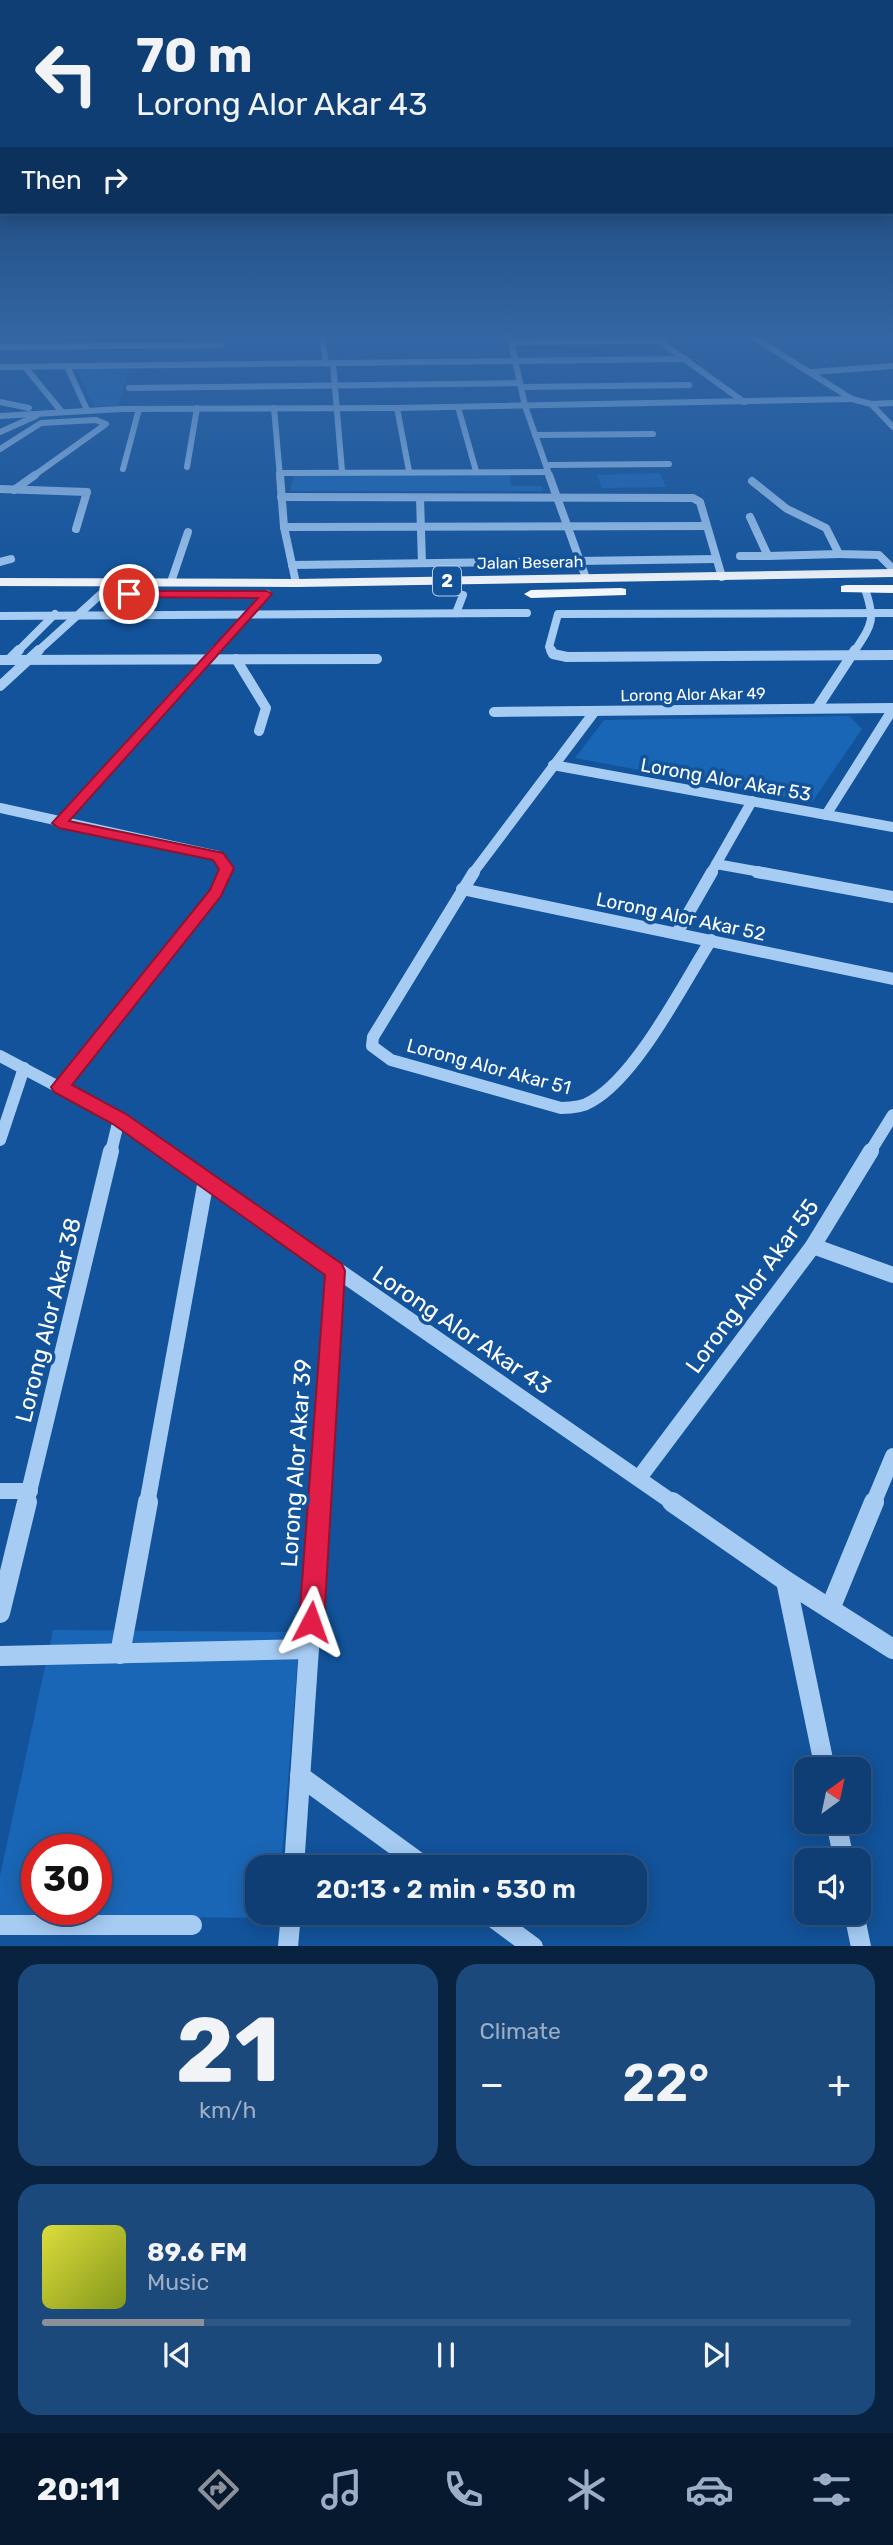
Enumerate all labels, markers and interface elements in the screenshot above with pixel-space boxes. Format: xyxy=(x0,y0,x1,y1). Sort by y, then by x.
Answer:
text: 70 m xyxy=(136,26,253,84)
icon: left xyxy=(21,28,112,119)
text: Lorong Alor Akar 43 xyxy=(136,85,427,123)
icon: right xyxy=(96,161,134,199)
text: Then xyxy=(21,165,82,196)
street label: Jalan Beserah xyxy=(477,552,583,573)
pin xyxy=(99,564,159,624)
road number: 2 xyxy=(433,566,461,596)
icon: arrive xyxy=(110,575,148,613)
street label: Lorong Alor Akar 49 xyxy=(620,684,766,705)
street label: Lorong Alor Akar 53 xyxy=(639,753,813,806)
street label: Lorong Alor Akar 52 xyxy=(594,887,768,946)
street label: Lorong Alor Akar 51 xyxy=(404,1034,573,1099)
street label: Lorong Alor Akar 55 xyxy=(679,1193,825,1379)
street label: Lorong Alor Akar 38 xyxy=(9,1215,87,1425)
street label: Lorong Alor Akar 43 xyxy=(367,1260,557,1400)
street label: Lorong Alor Akar 39 xyxy=(275,1358,317,1568)
position arrow xyxy=(274,1585,348,1659)
north arrow xyxy=(794,1757,872,1834)
map controls xyxy=(794,1757,871,1925)
speed limit sign: 30 xyxy=(21,1834,112,1925)
button: sound xyxy=(794,1848,871,1925)
text: 20:13 · 2 min · 530 m xyxy=(316,1874,576,1905)
text: 21 xyxy=(176,1996,280,2104)
text: Climate xyxy=(480,2017,561,2045)
text: 22° xyxy=(622,2052,709,2114)
text: − xyxy=(480,2061,504,2107)
text: + xyxy=(827,2061,851,2107)
text: km/h xyxy=(199,2096,256,2124)
text: 89.6 FM xyxy=(147,2237,247,2268)
text: Music xyxy=(147,2268,209,2296)
icon: previous xyxy=(158,2336,196,2374)
icon: pause xyxy=(427,2336,465,2374)
icon: next xyxy=(697,2336,735,2374)
icon: directions xyxy=(194,2465,243,2514)
icon: music xyxy=(317,2465,366,2514)
icon: phone xyxy=(439,2465,488,2514)
icon: climate xyxy=(562,2465,611,2514)
icon: car xyxy=(685,2465,734,2514)
icon: filters xyxy=(807,2465,856,2514)
text: 20:11 xyxy=(37,2470,121,2508)

